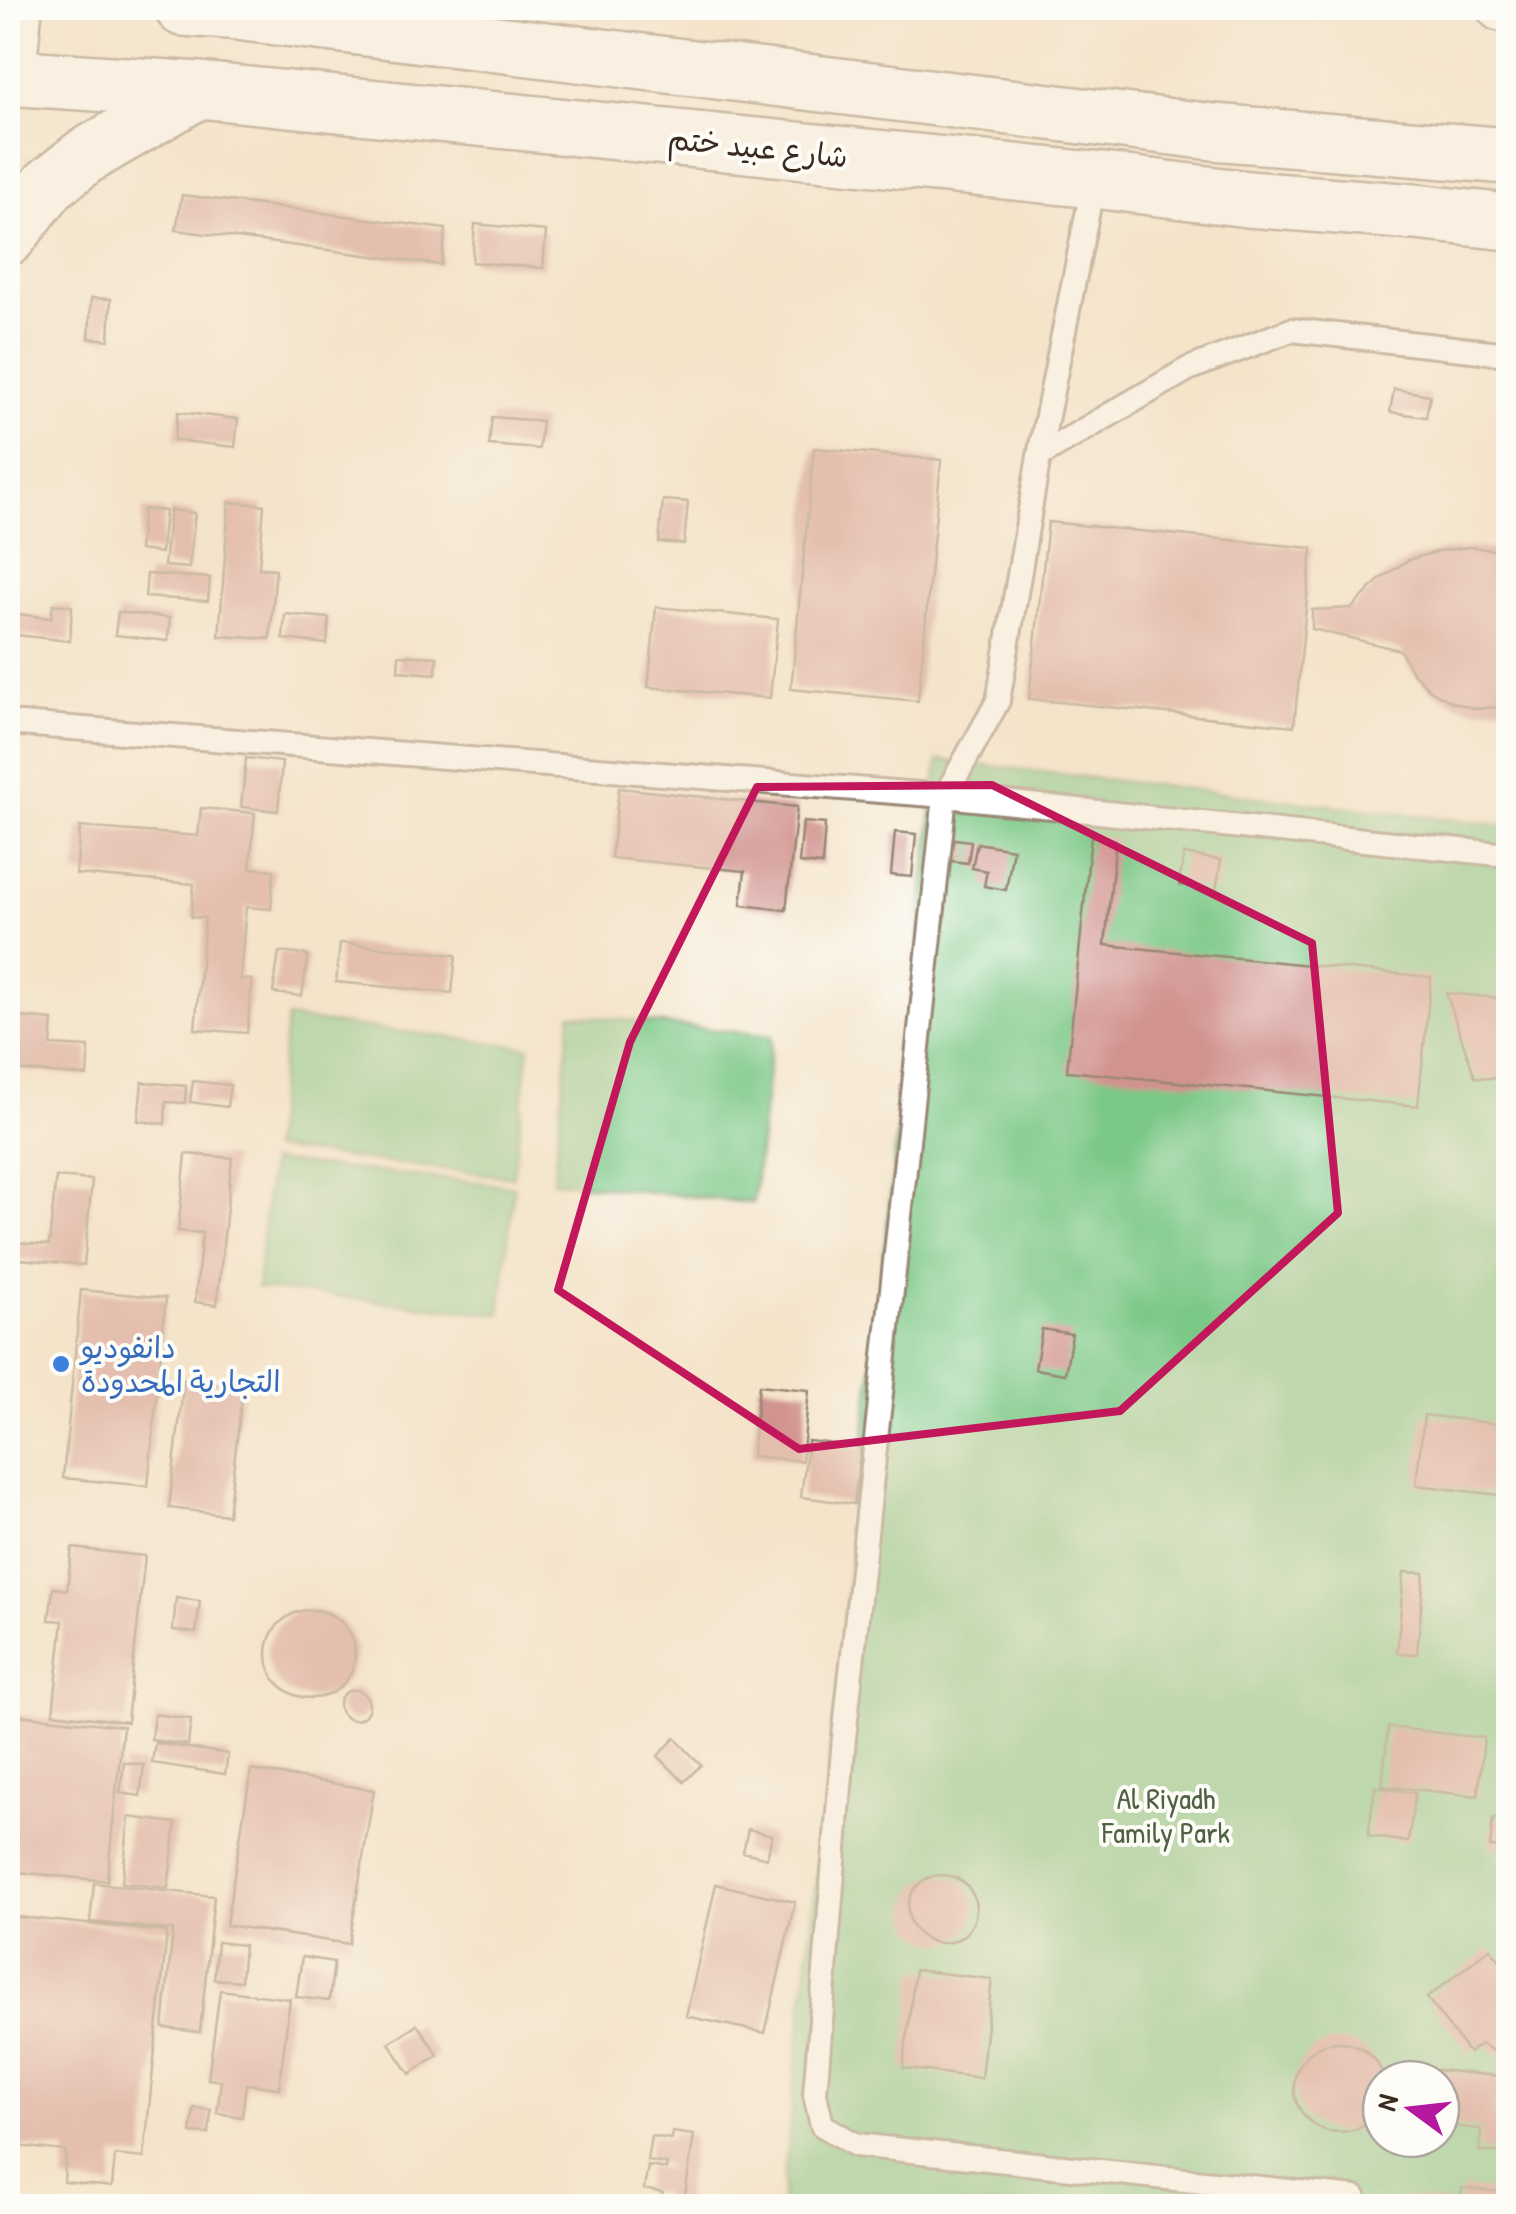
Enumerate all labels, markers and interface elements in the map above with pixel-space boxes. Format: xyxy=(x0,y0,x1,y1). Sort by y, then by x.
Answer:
street label: شارع عبيد ختم xyxy=(666,118,850,179)
place label: دانفوديو التجارية المحدودة xyxy=(79,1327,281,1401)
marker: دانفوديو التجارية المحدودة xyxy=(50,1353,72,1375)
park label: Al Riyadh Family Park xyxy=(1101,1778,1230,1852)
north arrow xyxy=(1361,2059,1461,2159)
text: N xyxy=(1367,2090,1407,2115)

